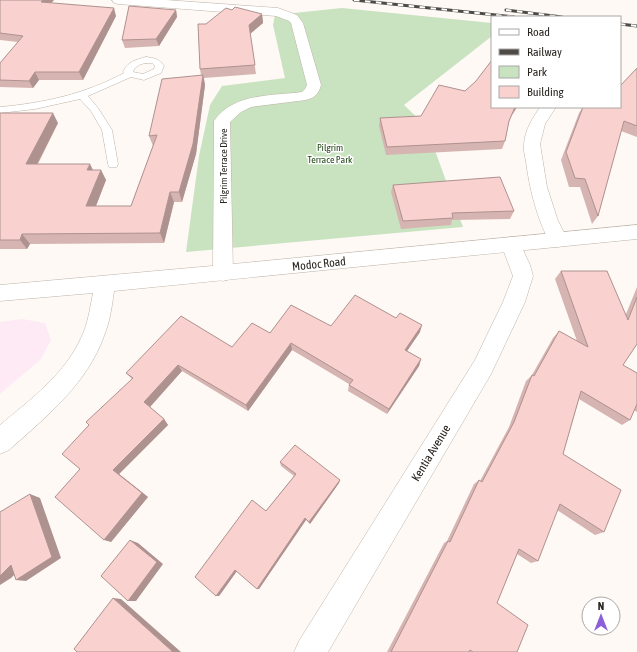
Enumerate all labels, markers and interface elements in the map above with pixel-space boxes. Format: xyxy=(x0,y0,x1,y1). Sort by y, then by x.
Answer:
legend xyxy=(491,16,621,108)
text: Road xyxy=(527,25,550,39)
text: Railway xyxy=(527,45,562,59)
text: Park xyxy=(527,65,548,79)
text: Building xyxy=(527,85,565,99)
street label: Pilgrim Terrace Drive xyxy=(218,128,229,204)
park label: Pilgrim Terrace Park xyxy=(308,142,353,165)
street label: Modoc Road xyxy=(291,254,347,274)
street label: Kentia Avenue xyxy=(409,422,453,484)
north arrow xyxy=(581,596,621,636)
text: N xyxy=(598,600,604,612)

